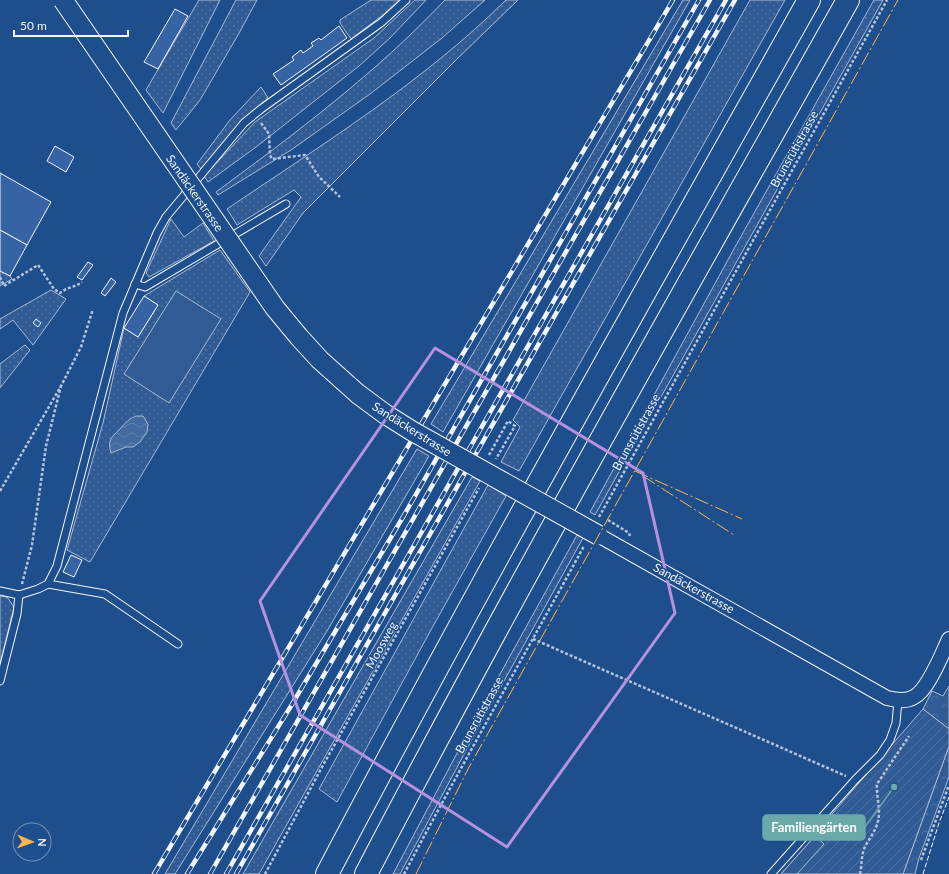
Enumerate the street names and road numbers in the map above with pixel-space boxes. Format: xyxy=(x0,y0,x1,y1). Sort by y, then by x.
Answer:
street label: Brunsrütistrasse xyxy=(767,108,821,190)
street label: Sandäckerstrasse xyxy=(163,152,227,234)
street label: Brunsrütistrasse xyxy=(609,391,663,473)
street label: Sandäckerstrasse xyxy=(370,399,454,459)
street label: Sandäckerstrasse xyxy=(651,560,737,616)
street label: Moosweg xyxy=(362,619,400,671)
street label: Brunsrütistrasse xyxy=(452,674,506,756)

